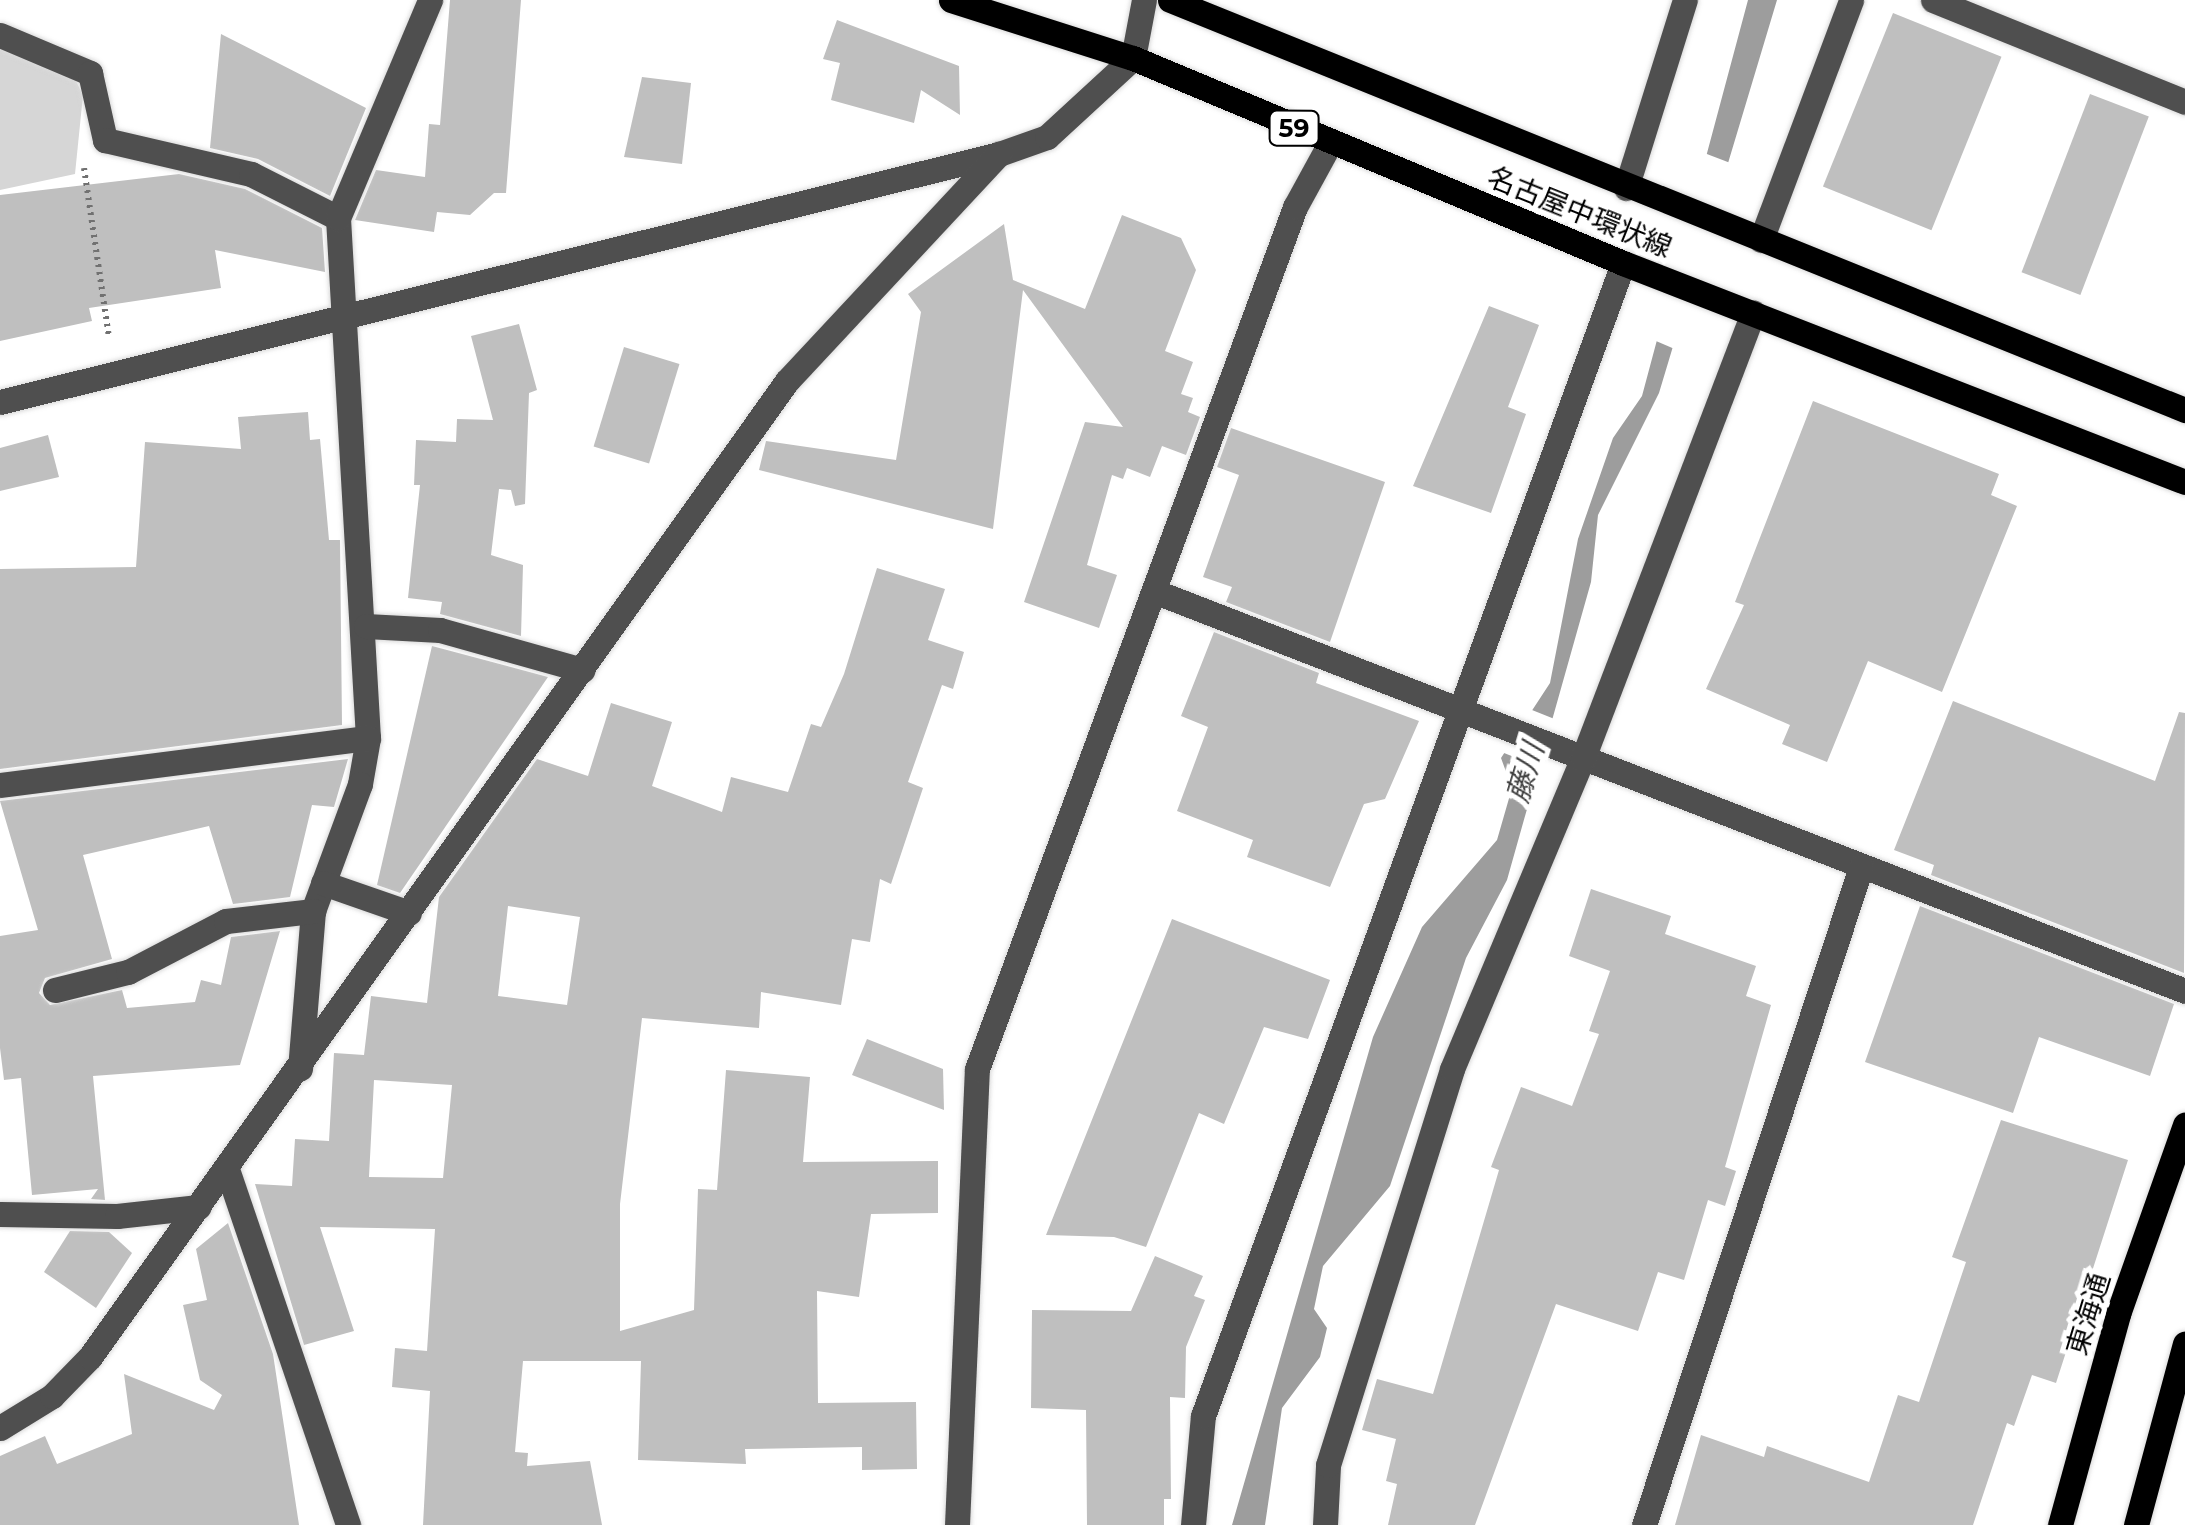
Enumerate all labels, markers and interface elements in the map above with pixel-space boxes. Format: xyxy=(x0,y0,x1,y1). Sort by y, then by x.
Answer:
road number: 59 xyxy=(1266,108,1322,148)
street label: 名古屋中環状線 xyxy=(1483,160,1677,264)
water label: 藤川 xyxy=(1500,739,1552,807)
street label: 東海通 xyxy=(2060,1269,2116,1359)

